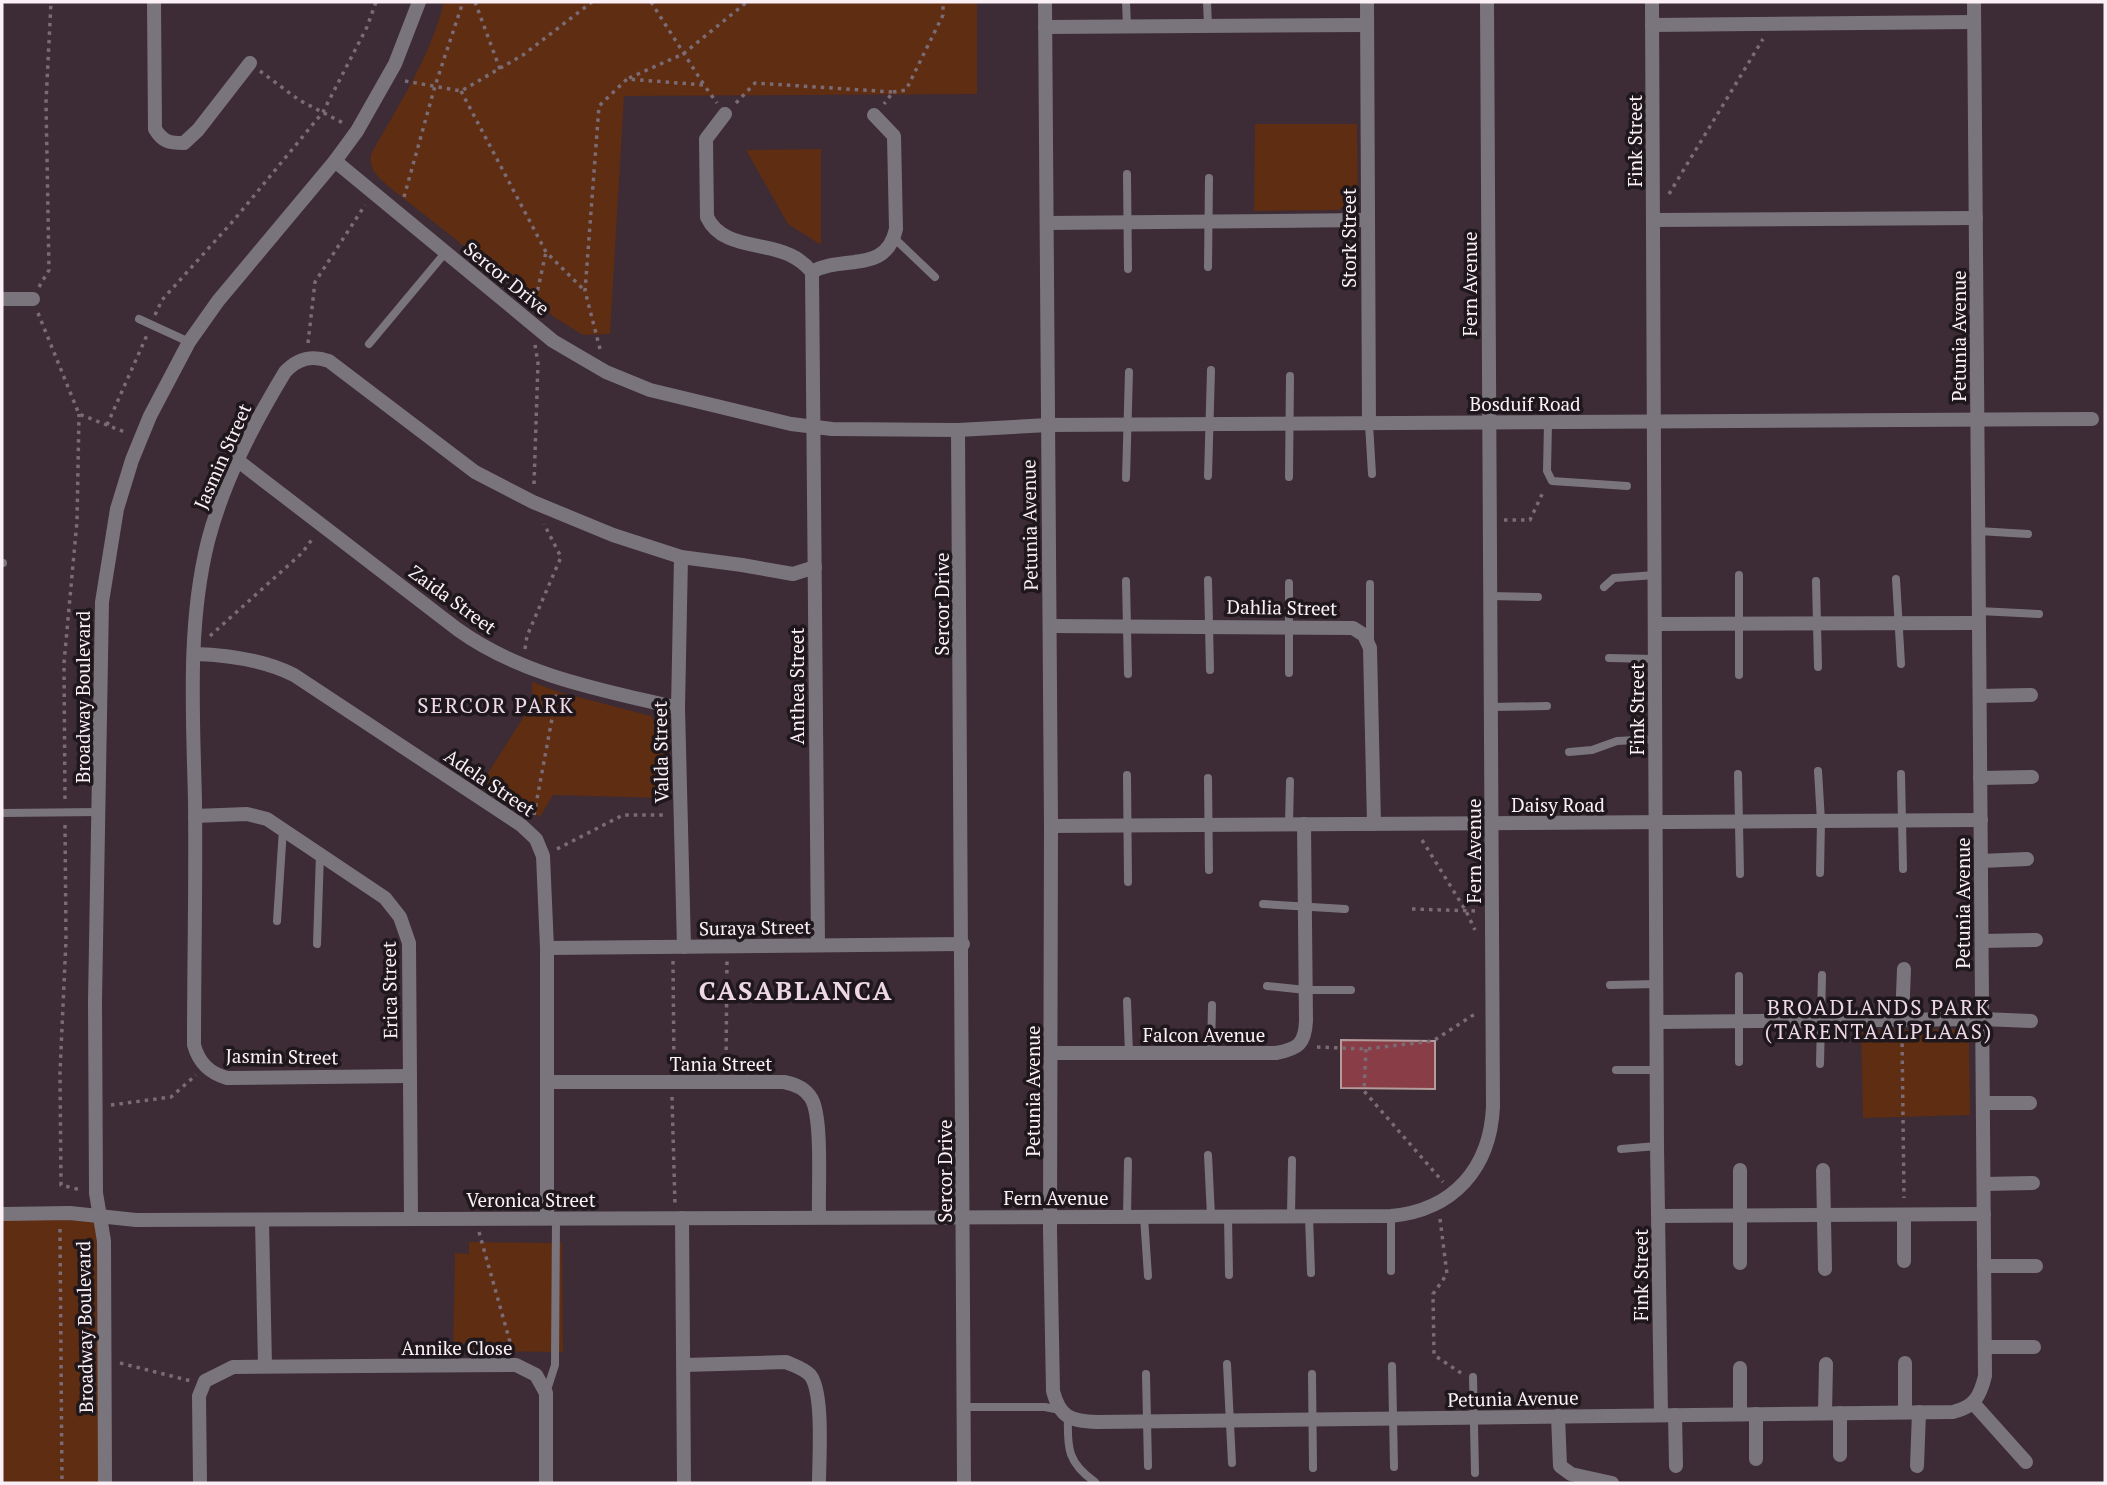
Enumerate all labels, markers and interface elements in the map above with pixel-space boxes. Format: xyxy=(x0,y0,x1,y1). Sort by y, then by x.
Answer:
street label: Fink Street xyxy=(1622,95,1647,187)
street label: Stork Street xyxy=(1336,188,1361,288)
street label: Fern Avenue xyxy=(1457,232,1482,336)
street label: Sercor Drive xyxy=(459,236,555,320)
street label: Petunia Avenue xyxy=(1946,270,1971,402)
street label: Bosduif Road xyxy=(1469,391,1581,416)
street label: Jasmin Street xyxy=(188,399,256,513)
street label: Petunia Avenue xyxy=(1015,459,1043,591)
street label: Sercor Drive xyxy=(929,552,954,656)
street label: Zaida Street xyxy=(404,559,502,639)
street label: Dahlia Street xyxy=(1227,594,1337,620)
street label: Broadway Boulevard xyxy=(70,610,95,783)
street label: Anthea Street xyxy=(784,628,809,744)
street label: Fink Street xyxy=(1624,663,1649,755)
district label: SERCOR PARK xyxy=(417,691,575,719)
street label: Valda Street xyxy=(647,701,673,803)
street label: Adela Street xyxy=(440,743,540,821)
street label: Daisy Road xyxy=(1511,792,1605,817)
street label: Fern Avenue xyxy=(1461,799,1486,903)
street label: Petunia Avenue xyxy=(1950,837,1975,969)
street label: Suraya Street xyxy=(699,914,811,940)
street label: Erica Street xyxy=(376,941,402,1039)
district label: CASABLANCA xyxy=(699,973,893,1007)
district label: BROADLANDS PARK (TARENTAALPLAAS) xyxy=(1765,993,1993,1045)
street label: Falcon Avenue xyxy=(1143,1022,1265,1047)
street label: Petunia Avenue xyxy=(1020,1025,1045,1157)
street label: Jasmin Street xyxy=(225,1043,339,1069)
street label: Tania Street xyxy=(670,1051,772,1076)
street label: Sercor Drive xyxy=(932,1119,957,1223)
street label: Fern Avenue xyxy=(1004,1185,1108,1210)
street label: Veronica Street xyxy=(466,1187,596,1212)
street label: Fink Street xyxy=(1628,1229,1653,1321)
street label: Broadway Boulevard xyxy=(70,1240,98,1413)
street label: Annike Close xyxy=(401,1335,513,1360)
street label: Petunia Avenue xyxy=(1447,1384,1579,1412)

